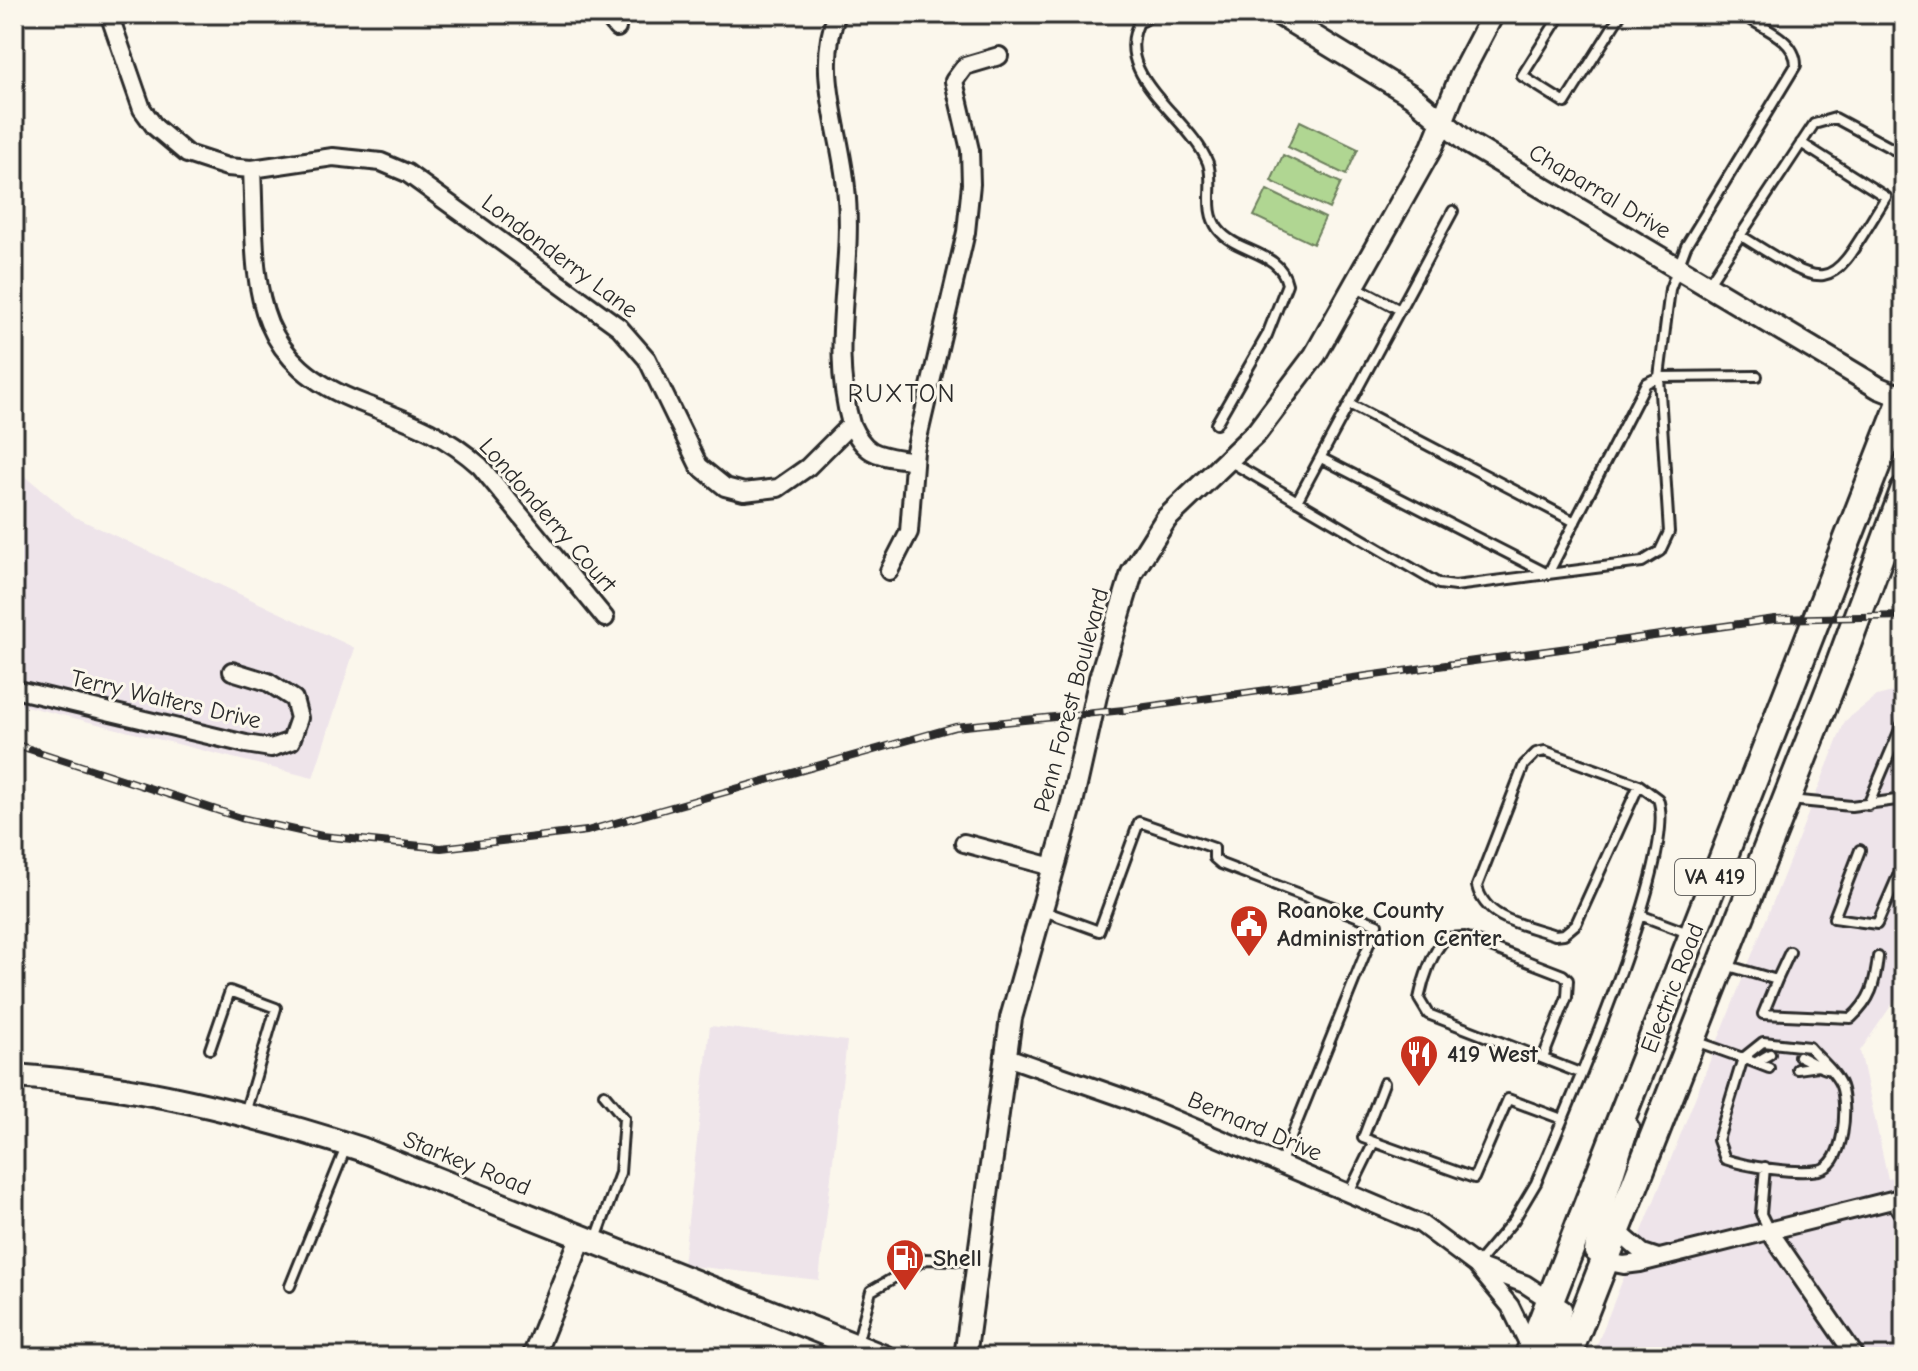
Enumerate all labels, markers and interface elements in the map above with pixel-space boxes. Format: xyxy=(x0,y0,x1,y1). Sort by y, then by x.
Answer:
street label: Chaparral Drive xyxy=(1524,138,1676,244)
street label: Londonderry Lane xyxy=(476,188,644,324)
district label: RUXTON xyxy=(847,379,957,409)
street label: Londonderry Court xyxy=(474,432,623,599)
street label: Penn Forest Boulevard xyxy=(1028,585,1114,815)
street label: Terry Walters Drive xyxy=(68,663,264,735)
road number: VA 419 xyxy=(1675,859,1755,895)
place label: Roanoke County Administration Center xyxy=(1277,896,1502,952)
public building icon: Roanoke County Administration Center xyxy=(1228,903,1270,958)
street label: Electric Road xyxy=(1634,919,1710,1057)
restaurant icon: 419 West xyxy=(1398,1033,1440,1088)
place label: 419 West xyxy=(1447,1040,1539,1068)
street label: Bernard Drive xyxy=(1184,1085,1326,1167)
street label: Starkey Road xyxy=(399,1125,535,1201)
fuel station icon: Shell xyxy=(884,1237,926,1292)
place label: Shell xyxy=(933,1244,982,1272)

